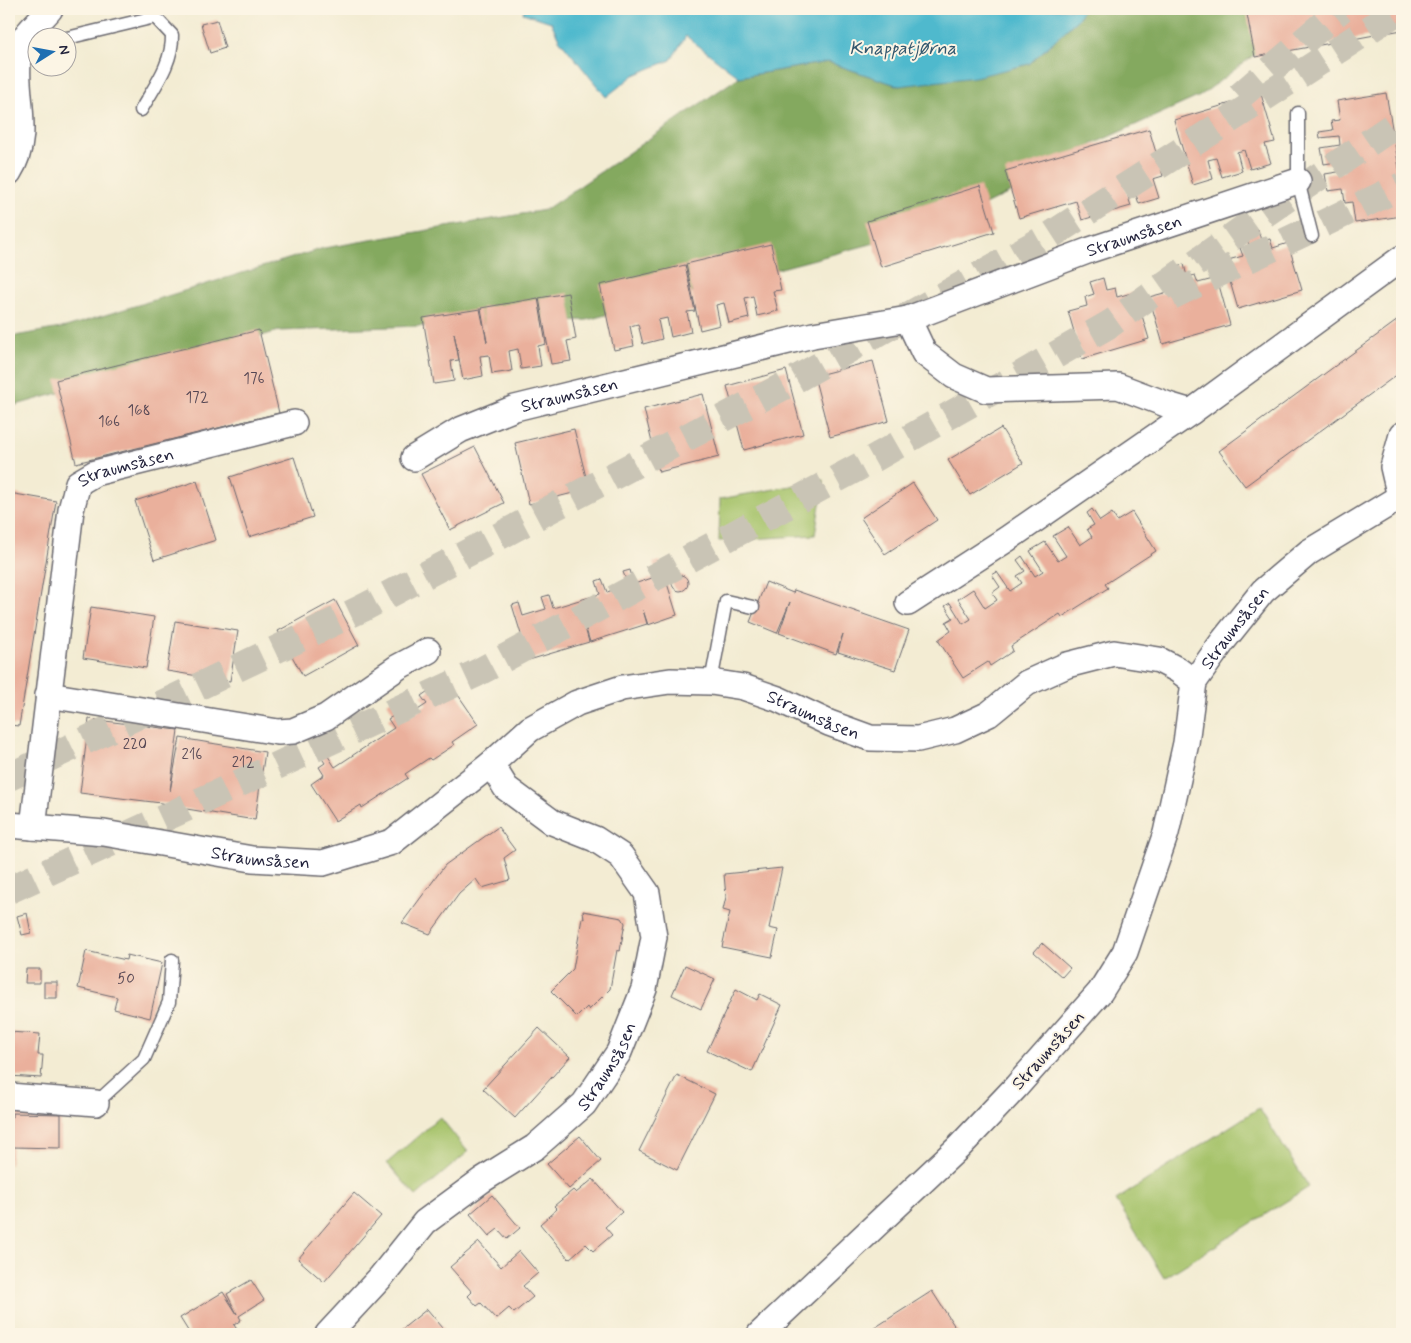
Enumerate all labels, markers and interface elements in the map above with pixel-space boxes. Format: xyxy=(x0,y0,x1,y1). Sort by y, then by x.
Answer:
north arrow xyxy=(28,28,78,78)
water label: Knappatjørna xyxy=(849,36,957,61)
text: N xyxy=(54,43,74,56)
street label: Straumsåsen xyxy=(1083,209,1185,263)
house number: 176 xyxy=(243,369,265,389)
street label: Straumsåsen xyxy=(519,372,621,419)
house number: 172 xyxy=(185,388,209,408)
house number: 168 xyxy=(127,401,151,421)
house number: 166 xyxy=(98,412,120,432)
street label: Straumsåsen xyxy=(73,443,176,494)
street label: Straumsåsen xyxy=(1196,582,1275,674)
street label: Straumsåsen xyxy=(763,685,863,746)
house number: 220 xyxy=(123,735,147,755)
house number: 216 xyxy=(182,745,202,765)
house number: 212 xyxy=(232,753,254,773)
street label: Straumsåsen xyxy=(209,841,311,875)
house number: 50 xyxy=(117,969,135,989)
street label: Straumsåsen xyxy=(1007,1006,1091,1096)
street label: Straumsåsen xyxy=(573,1019,643,1117)

